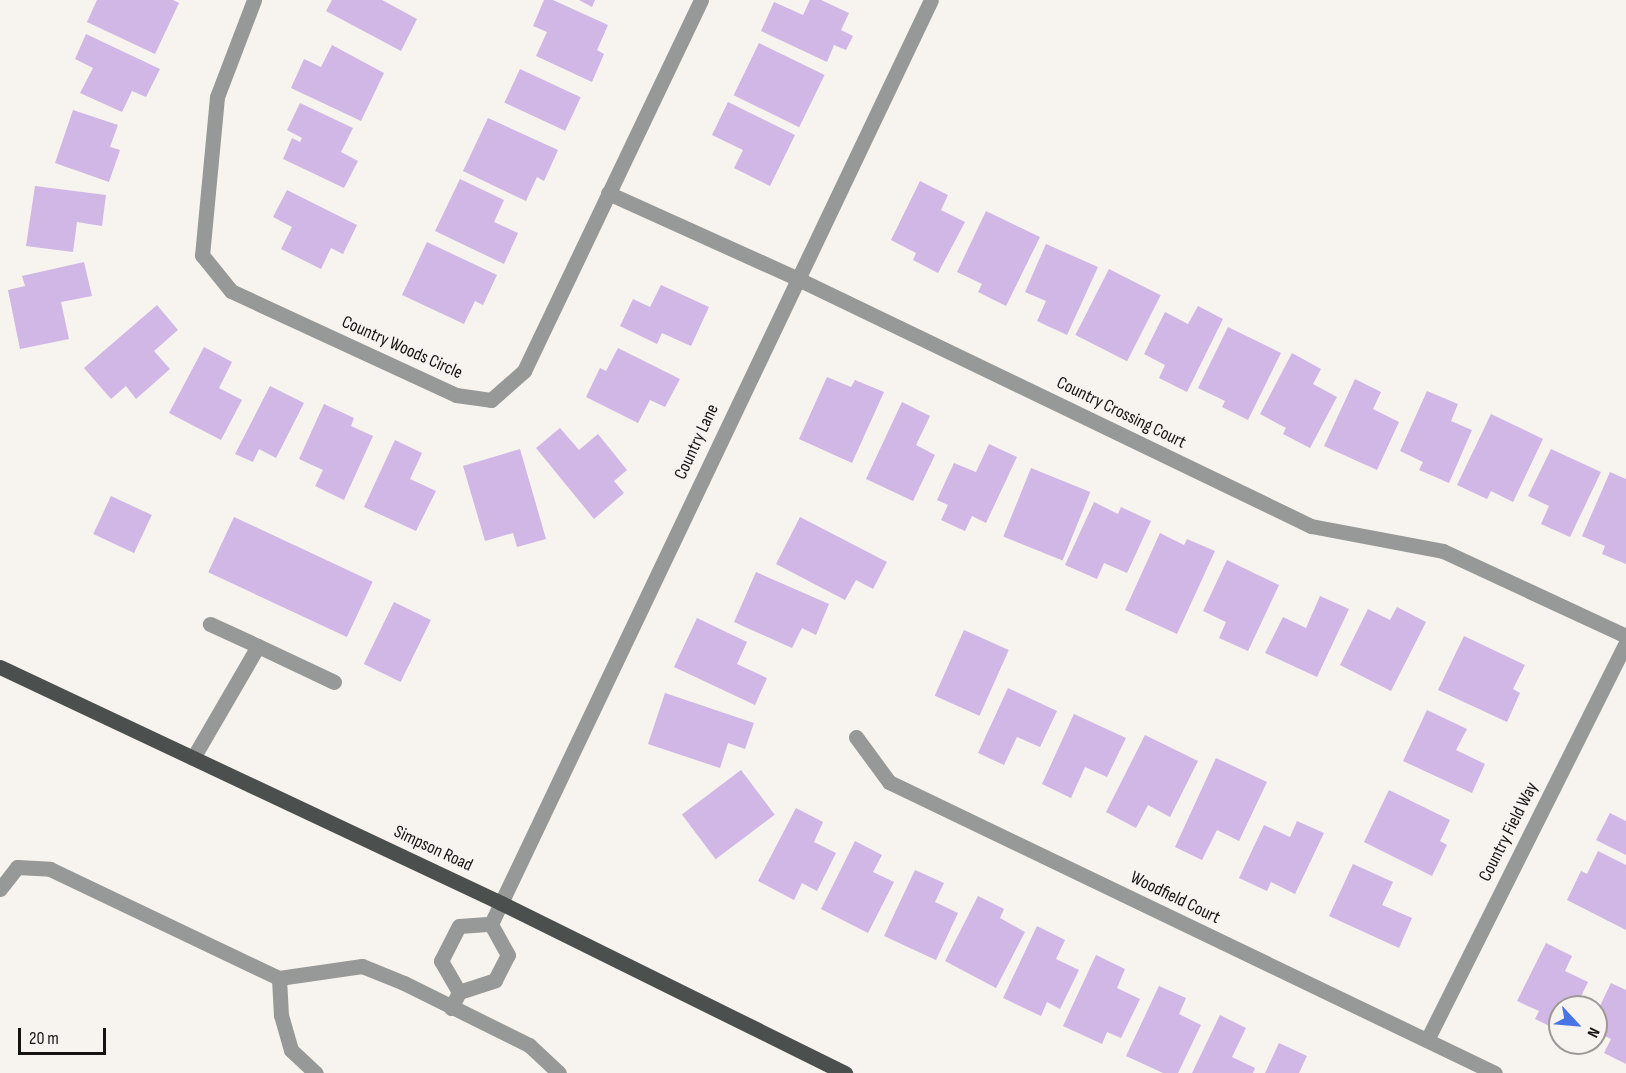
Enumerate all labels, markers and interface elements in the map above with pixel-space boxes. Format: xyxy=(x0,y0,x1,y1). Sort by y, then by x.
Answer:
street label: Country Woods Circle xyxy=(338,312,466,384)
street label: Country Crossing Court xyxy=(1053,372,1189,454)
street label: Country Lane xyxy=(670,401,724,483)
street label: Country Field Way xyxy=(1475,779,1543,885)
street label: Simpson Road xyxy=(390,821,476,877)
street label: Woodfield Court xyxy=(1127,867,1223,929)
north arrow xyxy=(1548,995,1608,1055)
scale bar xyxy=(21,1016,110,1054)
text: N xyxy=(1582,1024,1603,1040)
text: 20 m xyxy=(29,1028,59,1049)

